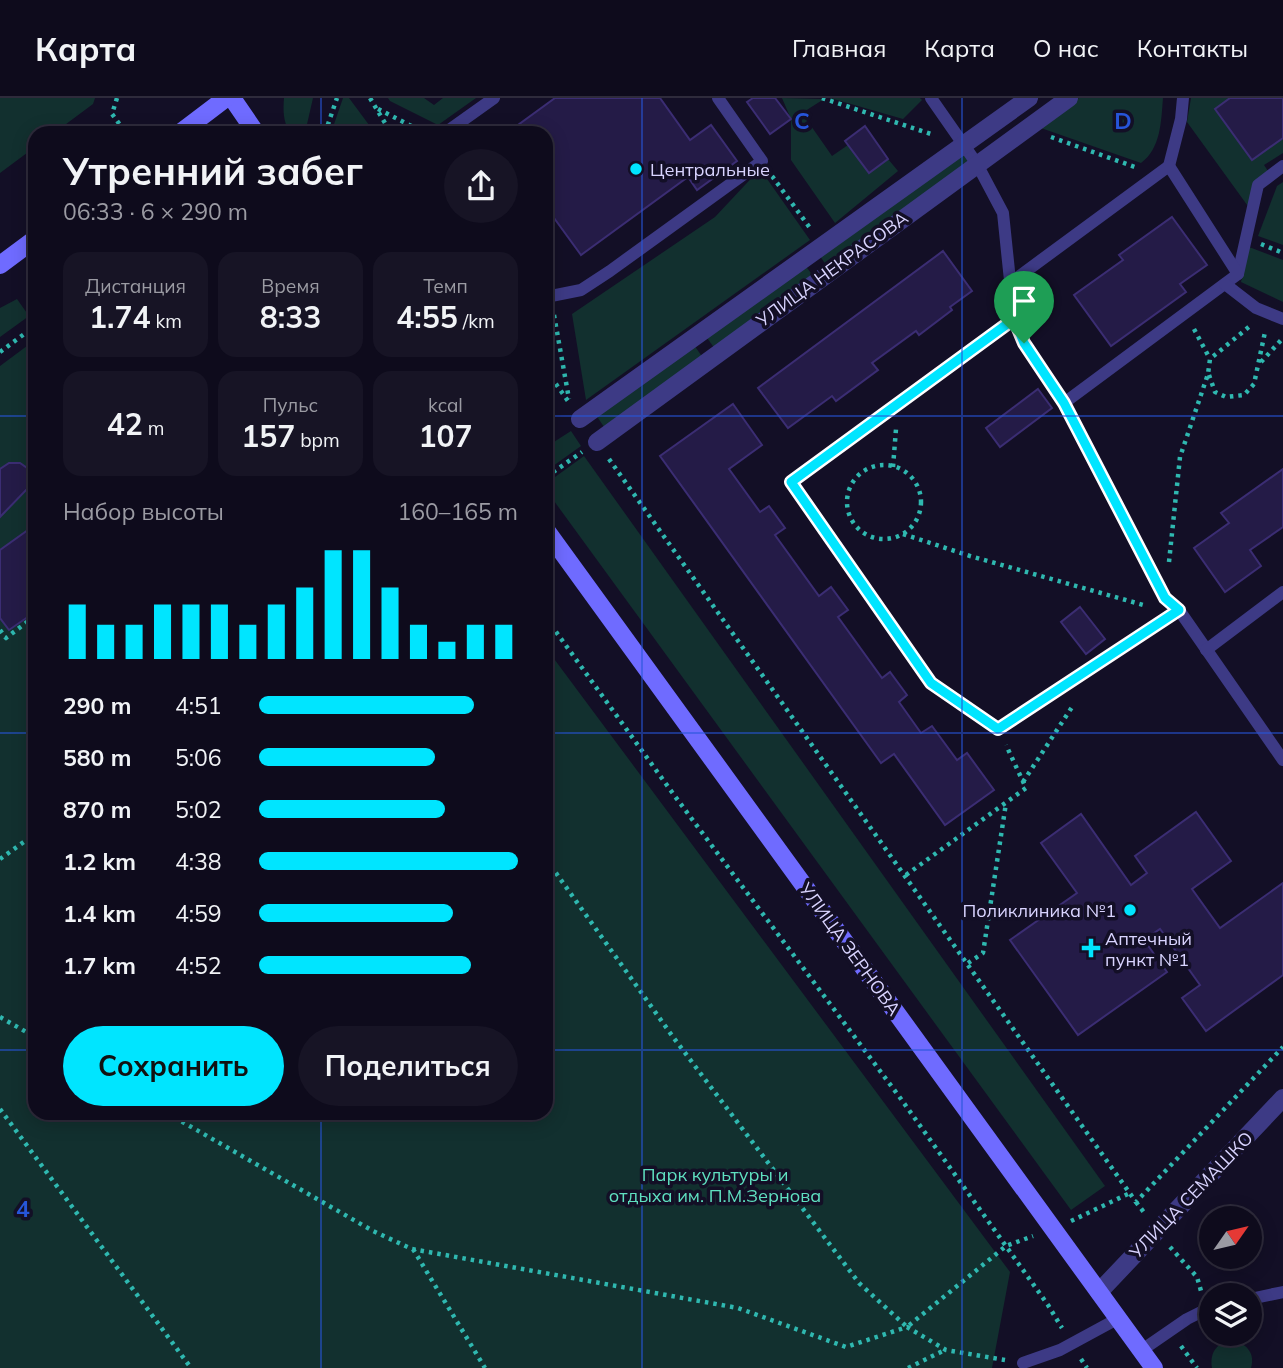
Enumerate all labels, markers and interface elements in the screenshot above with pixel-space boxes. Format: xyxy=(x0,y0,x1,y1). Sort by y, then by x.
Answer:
text: Карта xyxy=(35,28,137,69)
text: Главная xyxy=(792,33,886,63)
text: Карта xyxy=(924,33,995,63)
text: О нас xyxy=(1033,33,1099,63)
text: Контакты xyxy=(1137,33,1248,63)
text: C xyxy=(794,106,810,135)
text: D xyxy=(1114,106,1132,135)
text: Утренний забег xyxy=(63,147,363,195)
button: share xyxy=(444,149,518,223)
place label: Центральные xyxy=(650,158,770,181)
marker: Центральные xyxy=(628,161,644,177)
text: 06:33 · 6 × 290 m xyxy=(63,197,248,226)
street label: УЛИЦА НЕКРАСОВА xyxy=(751,206,912,332)
pin xyxy=(994,271,1054,343)
text: Дистанция xyxy=(85,274,186,298)
text: Время xyxy=(261,274,320,298)
text: Темп xyxy=(423,274,468,298)
icon: arrive xyxy=(1005,282,1043,320)
text: 1.74 xyxy=(89,298,151,336)
text: 8:33 xyxy=(260,298,321,336)
text: 4:55 xyxy=(396,298,458,336)
text: km xyxy=(151,309,182,333)
text: /km xyxy=(458,309,495,333)
text: Пульс xyxy=(263,393,318,417)
text: kcal xyxy=(428,393,463,417)
text: 42 xyxy=(107,405,143,443)
text: m xyxy=(143,416,164,440)
text: 157 xyxy=(241,417,295,455)
text: 107 xyxy=(419,417,473,455)
text: bpm xyxy=(295,428,340,452)
text: Набор высоты xyxy=(63,497,224,526)
text: 160–165 m xyxy=(397,497,518,526)
text: 290 m xyxy=(63,691,131,720)
text: 4:51 xyxy=(175,691,222,720)
text: 580 m xyxy=(63,743,131,772)
text: 5:06 xyxy=(175,743,222,772)
text: 870 m xyxy=(63,795,131,824)
text: 5:02 xyxy=(175,795,222,824)
text: 1.2 km xyxy=(63,847,136,876)
text: 4:38 xyxy=(175,847,222,876)
street label: УЛИЦА ЗЕРНОВА xyxy=(794,877,906,1020)
text: 1.4 km xyxy=(63,899,136,928)
text: 4:59 xyxy=(175,899,222,928)
place label: Поликлиника №1 xyxy=(963,899,1116,922)
marker: Поликлиника №1 xyxy=(1122,902,1138,918)
place label: Аптечный пункт №1 xyxy=(1105,927,1192,971)
marker: Аптечный пункт №1 xyxy=(1083,940,1099,956)
text: 1.7 km xyxy=(63,951,136,980)
text: 4:52 xyxy=(175,951,222,980)
button: Сохранить xyxy=(63,1026,284,1106)
button: Поделиться xyxy=(298,1026,518,1106)
street label: УЛИЦА СЕМАШКО xyxy=(1124,1127,1258,1264)
park label: Парк культуры и отдыха им. П.М.Зернова xyxy=(609,1163,821,1207)
text: 4 xyxy=(16,1194,30,1223)
north arrow xyxy=(1199,1206,1262,1269)
map controls xyxy=(1199,1206,1262,1346)
button: layers xyxy=(1199,1283,1262,1346)

